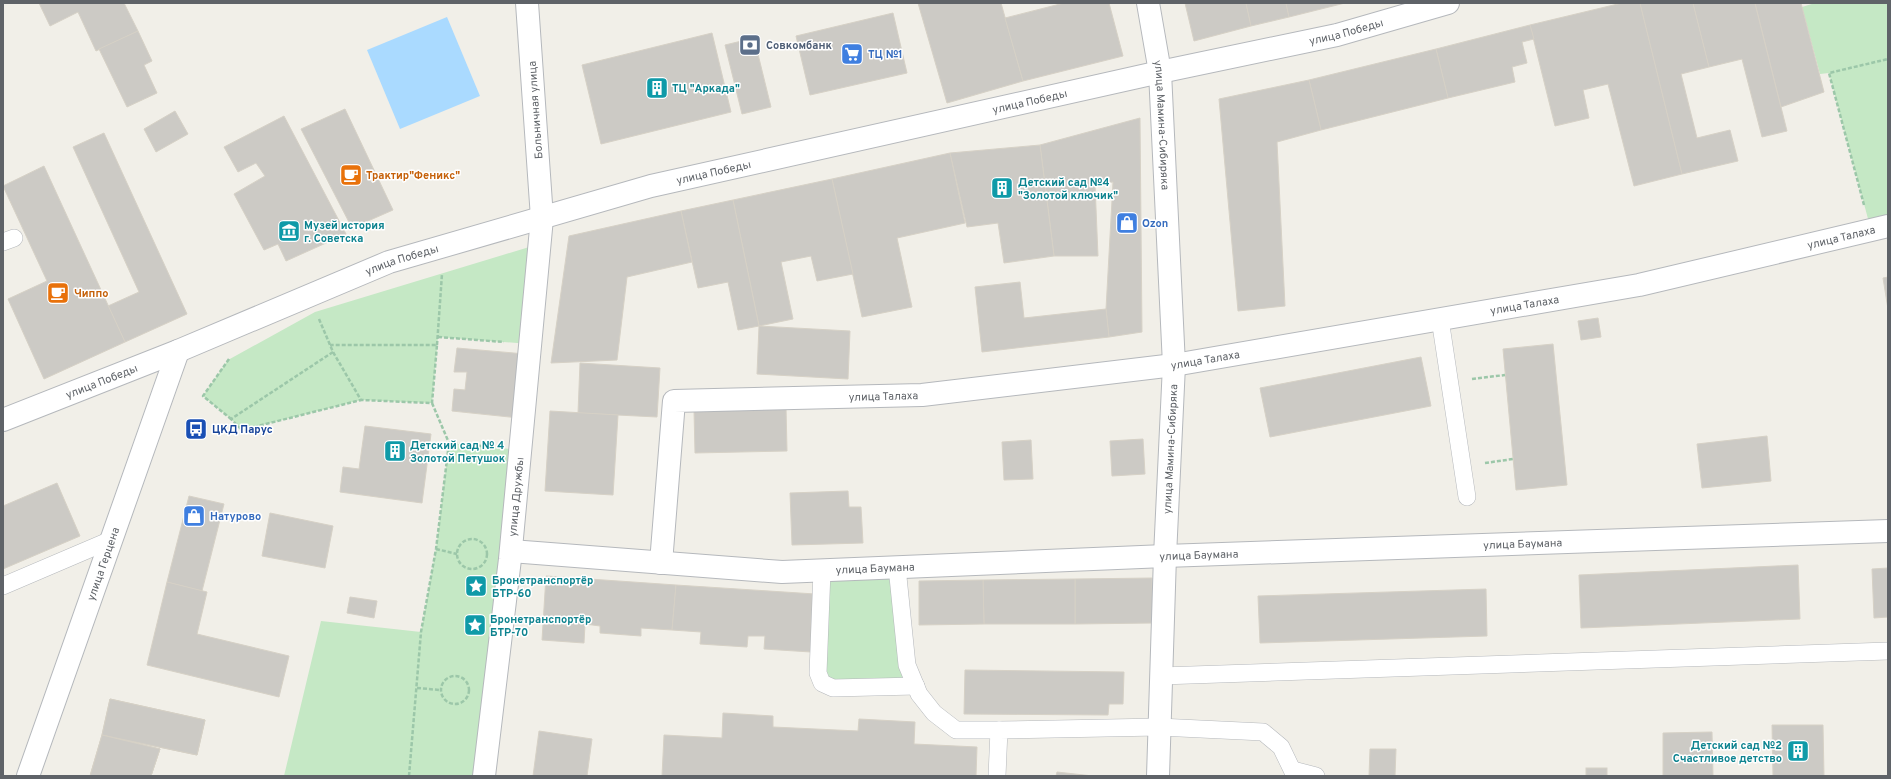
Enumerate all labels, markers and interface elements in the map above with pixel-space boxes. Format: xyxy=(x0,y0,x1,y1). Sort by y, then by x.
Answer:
street label: улица Победы xyxy=(1308,16,1385,49)
bank icon: Совкомбанк xyxy=(737,32,763,58)
place label: Совкомбанк xyxy=(766,39,833,53)
supermarket icon: ТЦ №1 xyxy=(839,41,865,67)
place label: ТЦ №1 xyxy=(868,48,903,62)
street label: улица Мамина-Сибиряка xyxy=(1150,59,1172,191)
street label: Больничная улица xyxy=(526,60,546,159)
building icon: ТЦ "Аркада" xyxy=(644,75,670,101)
place label: ТЦ "Аркада" xyxy=(672,82,740,96)
street label: улица Победы xyxy=(991,87,1069,117)
street label: улица Победы xyxy=(675,158,752,188)
cafe icon: Трактир"Феникс" xyxy=(338,162,364,188)
place label: Трактир"Феникс" xyxy=(366,169,460,183)
building icon: Детский сад №4 "Золотой ключик" xyxy=(989,175,1015,201)
place label: Детский сад №4 "Золотой ключик" xyxy=(1018,176,1118,203)
shop icon: Ozon xyxy=(1114,210,1140,236)
place label: Ozon xyxy=(1142,217,1168,231)
museum icon: Музей история г. Советска xyxy=(276,218,302,244)
place label: Музей история г. Советска xyxy=(304,219,385,246)
street label: улица Талаха xyxy=(1806,223,1877,253)
street label: улица Победы xyxy=(363,242,440,279)
cafe icon: Чиппо xyxy=(45,280,71,306)
place label: Чиппо xyxy=(74,287,108,301)
street label: улица Талаха xyxy=(1489,293,1560,318)
street label: улица Талаха xyxy=(1170,348,1241,373)
street label: улица Победы xyxy=(64,362,140,403)
street label: улица Мамина-Сибиряка xyxy=(1161,383,1181,514)
street label: улица Талаха xyxy=(848,389,919,405)
bus stop icon: ЦКД Парус xyxy=(183,416,209,442)
place label: ЦКД Парус xyxy=(212,423,273,437)
building icon: Детский сад № 4 Золотой Петушок xyxy=(382,438,408,464)
place label: Детский сад № 4 Золотой Петушок xyxy=(410,439,506,466)
street label: улица Дружбы xyxy=(506,456,528,537)
shop icon: Натурово xyxy=(181,503,207,529)
place label: Натурово xyxy=(210,510,261,524)
street label: улица Герцена xyxy=(84,525,123,603)
street label: улица Баумана xyxy=(1483,536,1563,553)
street label: улица Баумана xyxy=(1159,547,1239,564)
street label: улица Баумана xyxy=(835,560,915,578)
place icon: Бронетранспортёр БТР-60 xyxy=(463,573,489,599)
place label: Бронетранспортёр БТР-60 xyxy=(492,574,593,601)
place icon: Бронетранспортёр БТР-70 xyxy=(462,612,488,638)
place label: Бронетранспортёр БТР-70 xyxy=(490,613,591,640)
building icon: Детский сад №2 Счастливое детство xyxy=(1785,738,1811,764)
place label: Детский сад №2 Счастливое детство xyxy=(1673,739,1782,766)

